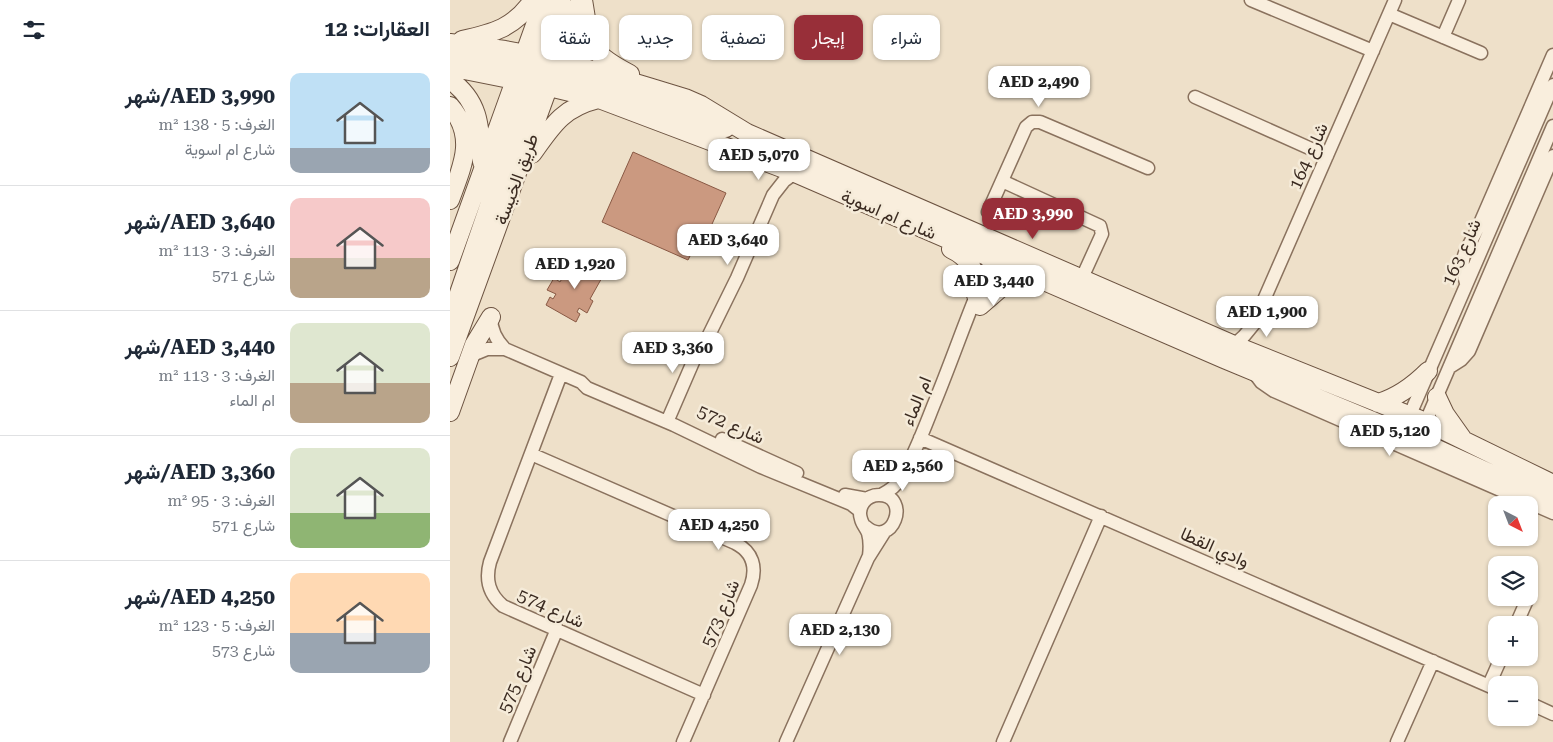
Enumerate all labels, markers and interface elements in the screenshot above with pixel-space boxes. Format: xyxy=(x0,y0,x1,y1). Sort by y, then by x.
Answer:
chip: شقة xyxy=(541,15,609,60)
chip: جديد xyxy=(619,15,692,60)
chip: تصفية xyxy=(702,15,784,60)
chip: إيجار xyxy=(794,15,863,60)
chip: شراء xyxy=(873,15,940,60)
icon: filters xyxy=(20,16,48,44)
text: العقارات: 12 xyxy=(324,17,430,41)
pin: AED 2,490 xyxy=(982,66,1096,108)
text: AED 2,490 xyxy=(999,72,1079,91)
text: AED 3,990/شهر xyxy=(125,84,275,108)
icon: home xyxy=(330,93,390,153)
text: الغرف: 5 · 138 m² xyxy=(159,115,275,134)
street label: شارع 164 xyxy=(1284,119,1334,194)
street label: طريق الخيسة xyxy=(490,131,543,228)
pin: AED 5,070 xyxy=(702,138,816,181)
text: شارع ام اسوية xyxy=(185,140,275,159)
text: AED 5,070 xyxy=(719,145,799,164)
street label: شارع ام اسوية xyxy=(837,185,940,245)
pin: AED 3,990 xyxy=(976,198,1090,240)
text: AED 3,990 xyxy=(993,204,1073,223)
text: AED 3,640/شهر xyxy=(125,210,275,234)
street label: شارع 163 xyxy=(1437,215,1487,290)
icon: home xyxy=(330,218,390,278)
pin: AED 3,640 xyxy=(671,224,785,266)
text: AED 3,640 xyxy=(688,230,768,249)
text: الغرف: 3 · 113 m² xyxy=(159,241,275,260)
pin: AED 1,920 xyxy=(518,248,632,290)
text: AED 1,920 xyxy=(535,254,615,273)
pin: AED 3,440 xyxy=(937,264,1051,307)
text: شارع 571 xyxy=(212,266,275,285)
text: AED 3,440 xyxy=(954,271,1034,290)
pin: AED 1,900 xyxy=(1210,296,1324,338)
text: AED 1,900 xyxy=(1227,302,1307,321)
pin: AED 3,360 xyxy=(616,332,730,374)
text: AED 3,440/شهر xyxy=(125,335,275,359)
text: AED 3,360 xyxy=(633,338,713,357)
icon: home xyxy=(330,343,390,403)
text: الغرف: 3 · 113 m² xyxy=(159,366,275,385)
street label: ام الماء xyxy=(897,373,937,429)
text: ام الماء xyxy=(230,391,275,410)
street label: شارع 572 xyxy=(693,400,768,450)
pin: AED 5,120 xyxy=(1333,414,1447,457)
text: AED 5,120 xyxy=(1350,421,1430,440)
pin: AED 2,560 xyxy=(846,450,960,492)
text: AED 2,560 xyxy=(863,456,943,475)
text: AED 3,360/شهر xyxy=(125,460,275,484)
icon: home xyxy=(330,468,390,528)
text: الغرف: 3 · 95 m² xyxy=(168,491,275,510)
north arrow xyxy=(1488,496,1538,546)
map controls xyxy=(1488,496,1538,726)
pin: AED 4,250 xyxy=(662,508,776,551)
text: AED 4,250 xyxy=(679,515,759,534)
text: شارع 571 xyxy=(212,516,275,535)
street label: وادي القطا xyxy=(1175,523,1253,576)
button: layers xyxy=(1488,556,1538,606)
street label: شارع 573 xyxy=(696,576,745,651)
street label: شارع 574 xyxy=(513,584,588,634)
text: AED 4,250/شهر xyxy=(125,585,275,609)
icon: home xyxy=(330,593,390,653)
pin: AED 2,130 xyxy=(783,614,897,656)
text: الغرف: 5 · 123 m² xyxy=(159,616,275,635)
button: + xyxy=(1488,616,1538,666)
text: AED 2,130 xyxy=(800,620,880,639)
text: شارع 573 xyxy=(212,641,275,660)
street label: شارع 575 xyxy=(493,642,542,717)
button: − xyxy=(1488,676,1538,726)

